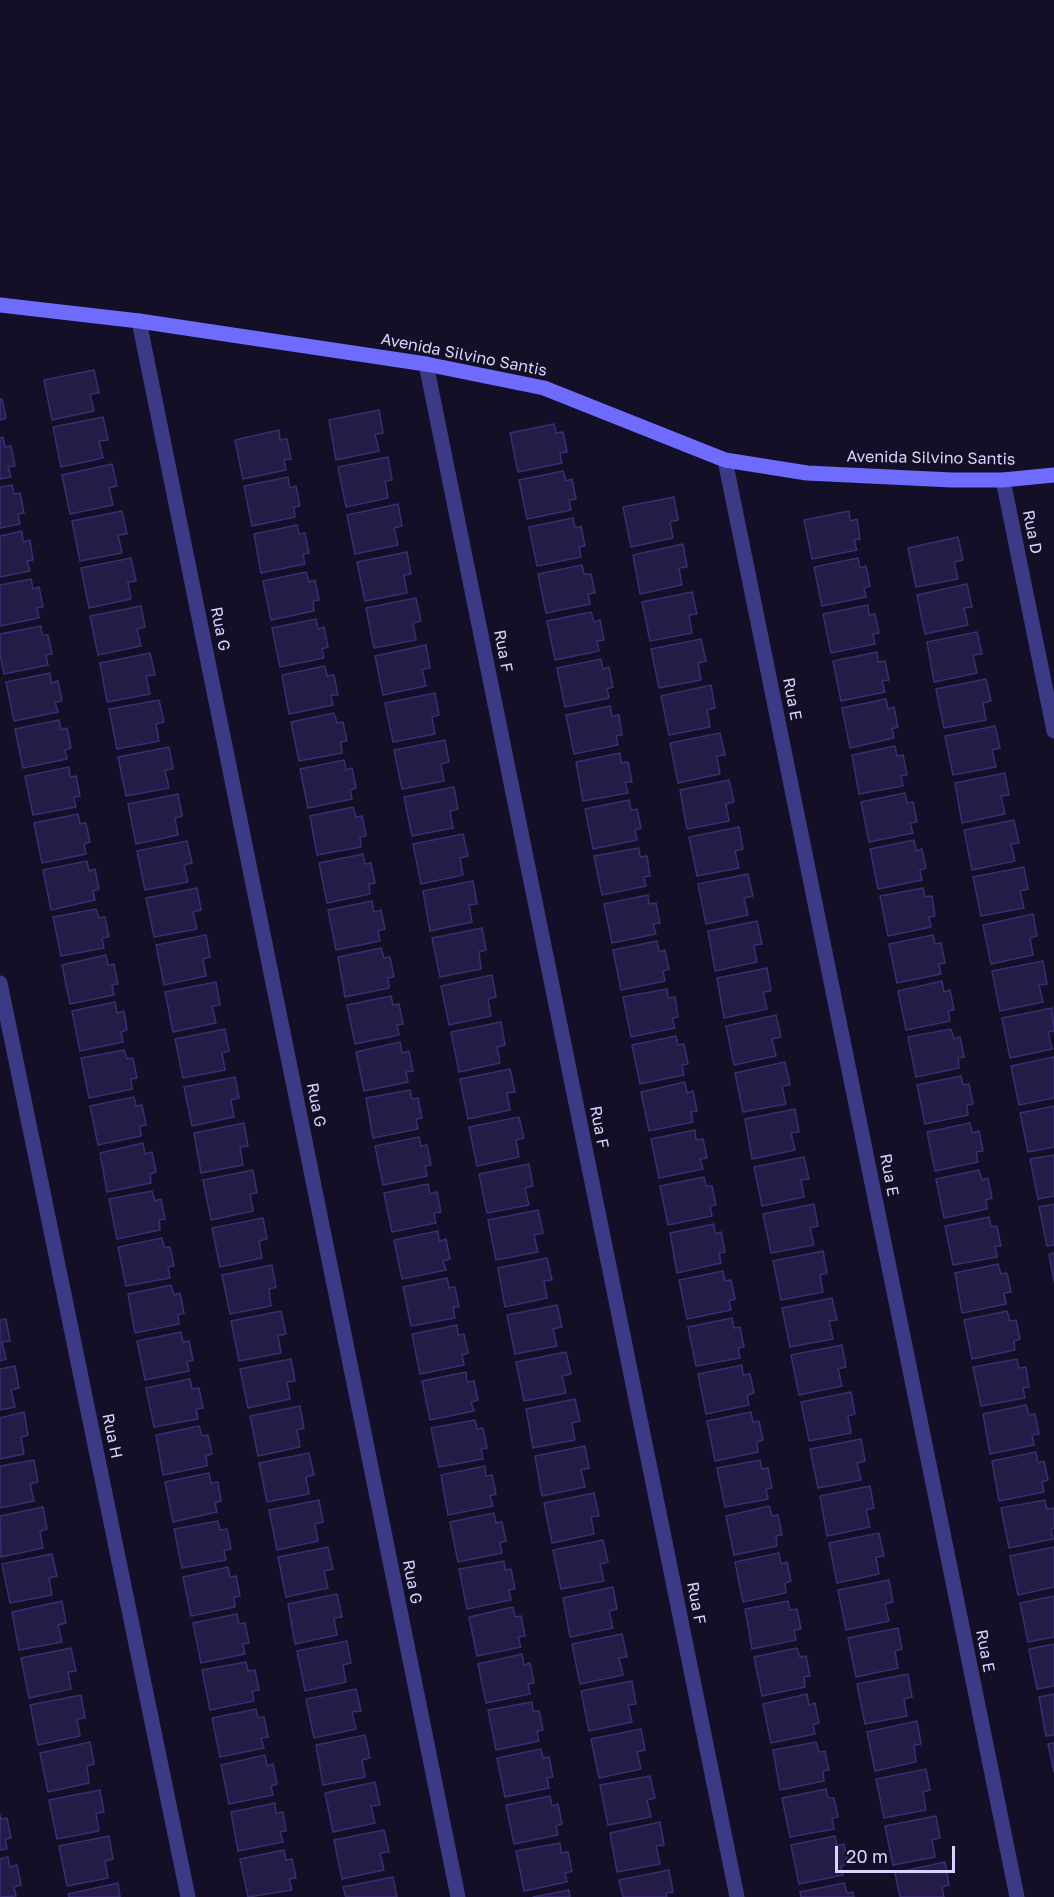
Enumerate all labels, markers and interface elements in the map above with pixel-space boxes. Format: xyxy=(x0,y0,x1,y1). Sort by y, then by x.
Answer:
street label: Avenida Silvino Santis xyxy=(379,329,549,381)
street label: Avenida Silvino Santis xyxy=(846,447,1016,469)
street label: Rua D xyxy=(1018,508,1046,556)
street label: Rua G xyxy=(206,605,234,653)
street label: Rua F xyxy=(489,628,517,674)
street label: Rua E xyxy=(778,676,806,722)
street label: Rua G xyxy=(302,1081,330,1129)
street label: Rua F xyxy=(585,1104,613,1150)
street label: Rua E xyxy=(875,1152,903,1198)
street label: Rua H xyxy=(98,1412,126,1460)
street label: Rua G xyxy=(398,1558,426,1606)
street label: Rua F xyxy=(682,1580,710,1626)
street label: Rua E xyxy=(971,1628,999,1674)
scale bar xyxy=(838,1834,958,1872)
text: 20 m xyxy=(846,1845,888,1867)

